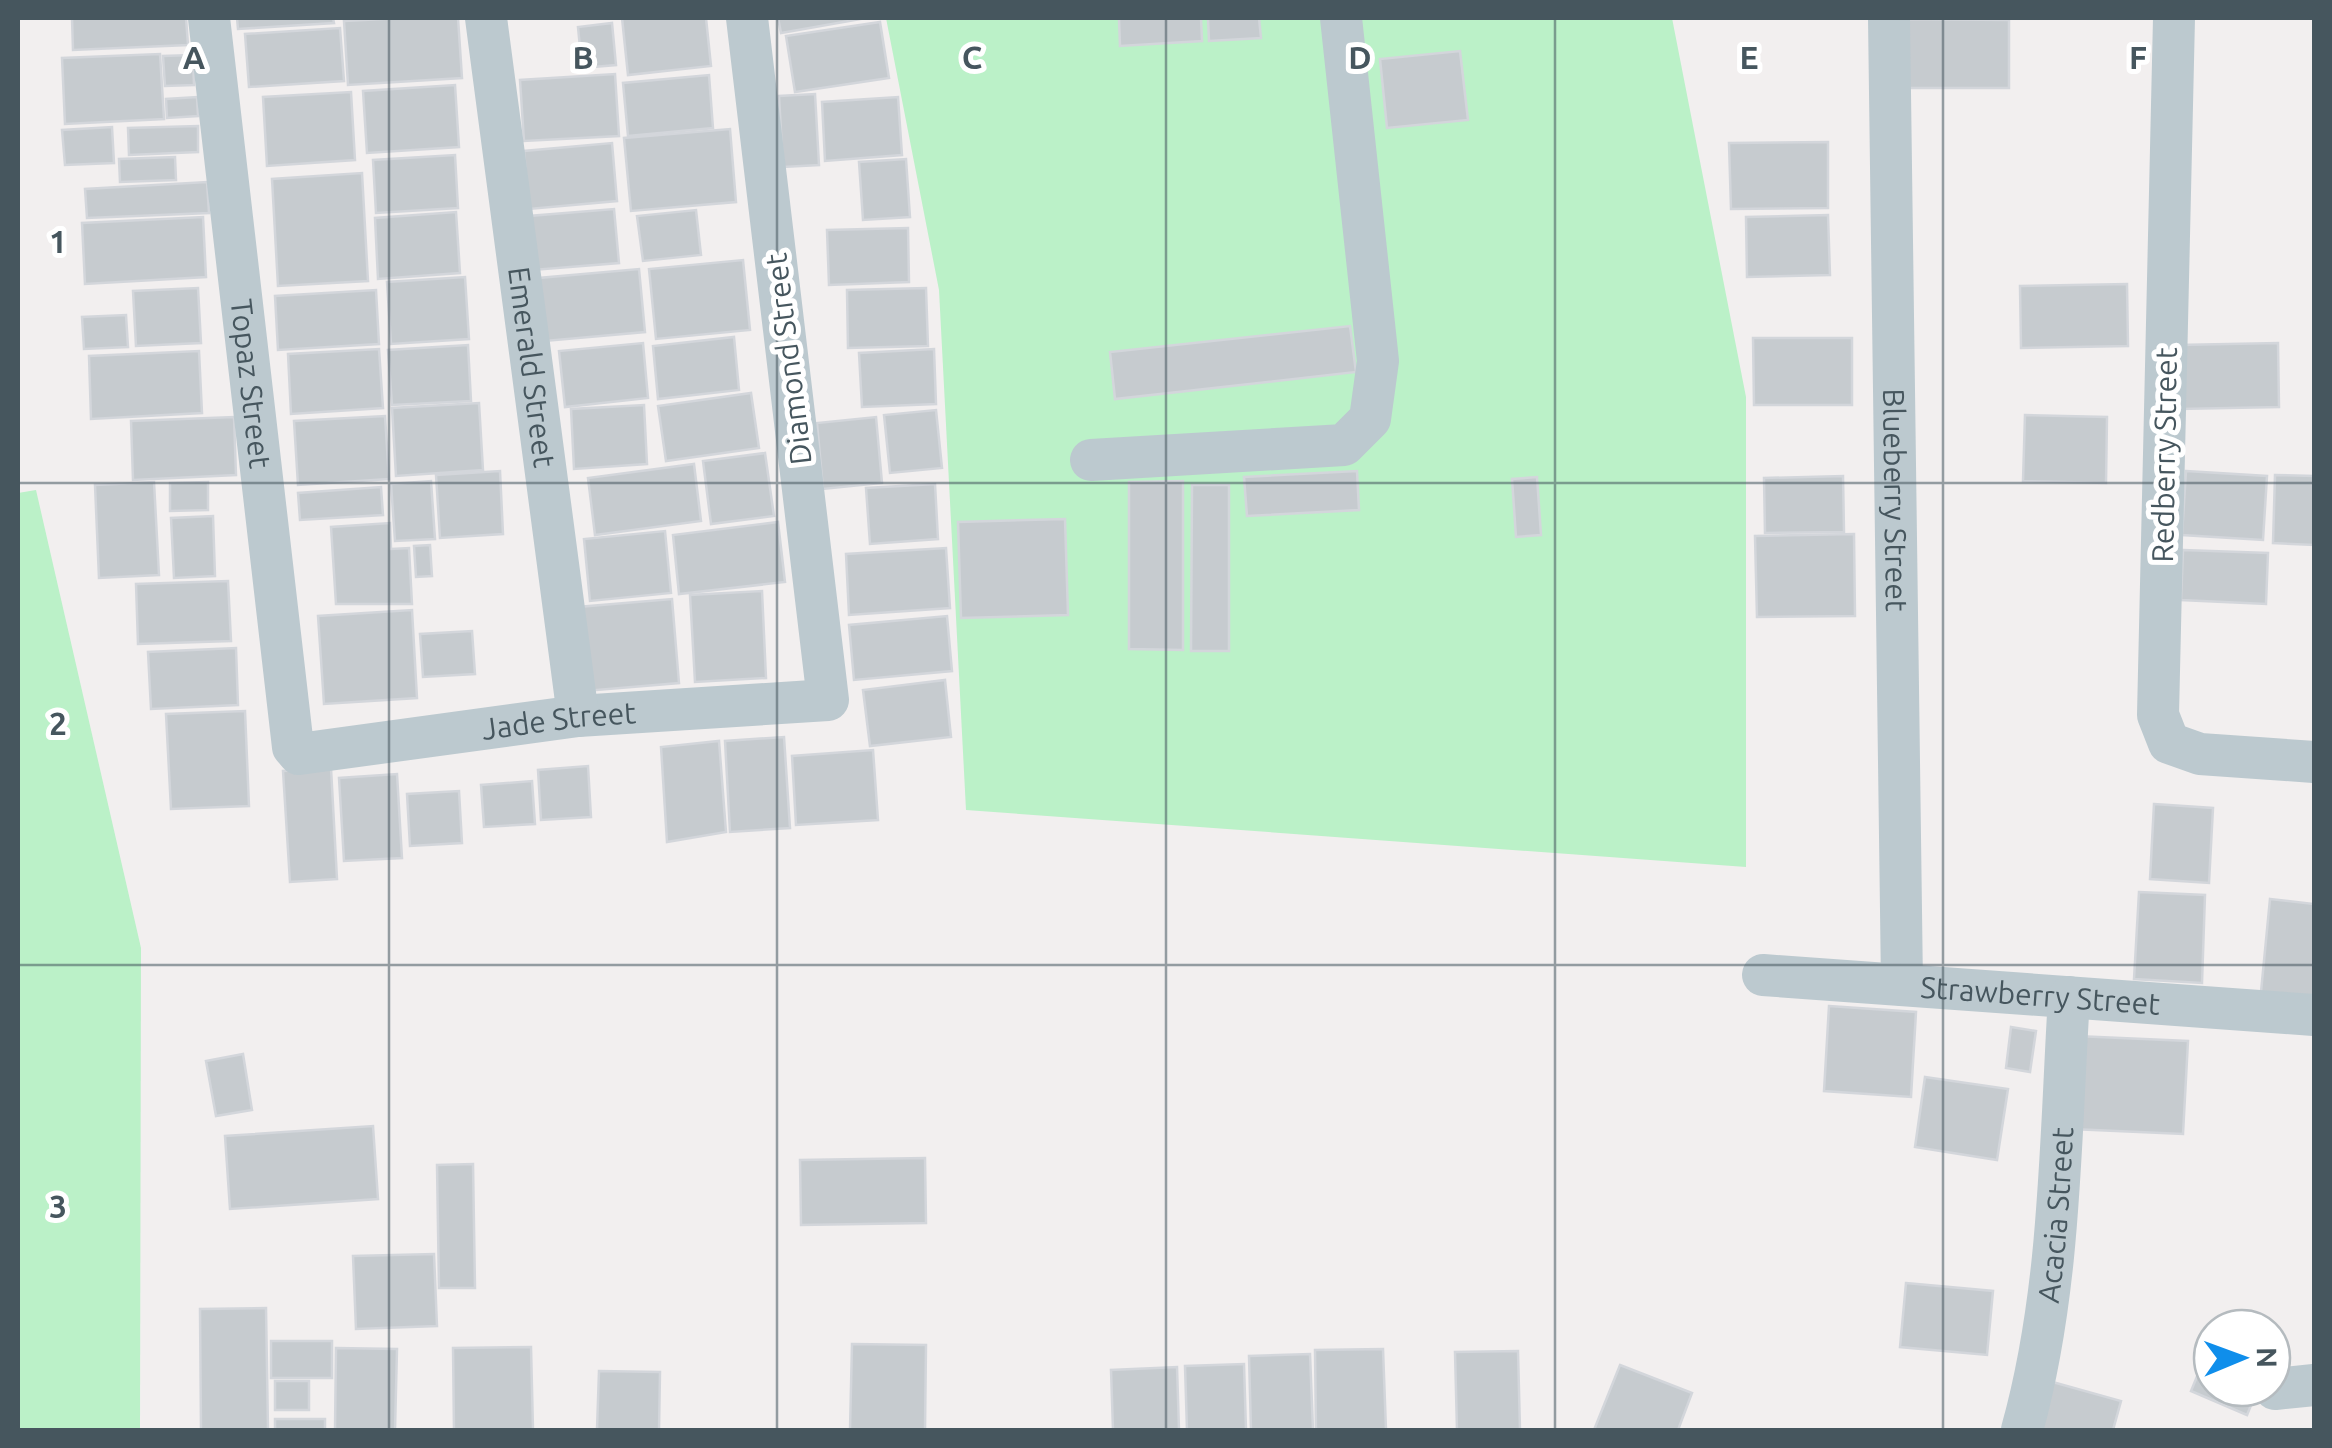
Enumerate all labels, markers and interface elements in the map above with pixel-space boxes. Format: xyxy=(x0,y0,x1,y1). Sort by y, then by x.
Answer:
text: A xyxy=(183,39,206,75)
text: B xyxy=(572,39,594,75)
text: C xyxy=(962,39,982,75)
text: D xyxy=(1348,39,1372,75)
text: E xyxy=(1739,39,1759,75)
text: F xyxy=(2129,39,2147,75)
text: 1 xyxy=(49,223,67,259)
street label: Diamond Street xyxy=(758,251,818,467)
street label: Emerald Street xyxy=(502,265,562,470)
street label: Topaz Street xyxy=(224,297,278,470)
street label: Redberry Street xyxy=(2145,347,2183,563)
street label: Blueberry Street xyxy=(1877,388,1914,612)
street label: Jade Street xyxy=(479,695,637,746)
text: 2 xyxy=(49,705,67,741)
street label: Strawberry Street xyxy=(1919,969,2161,1021)
street label: Acacia Street xyxy=(2031,1126,2079,1305)
text: 3 xyxy=(49,1188,67,1224)
north arrow xyxy=(2192,1308,2292,1408)
text: N xyxy=(2252,1347,2283,1368)

